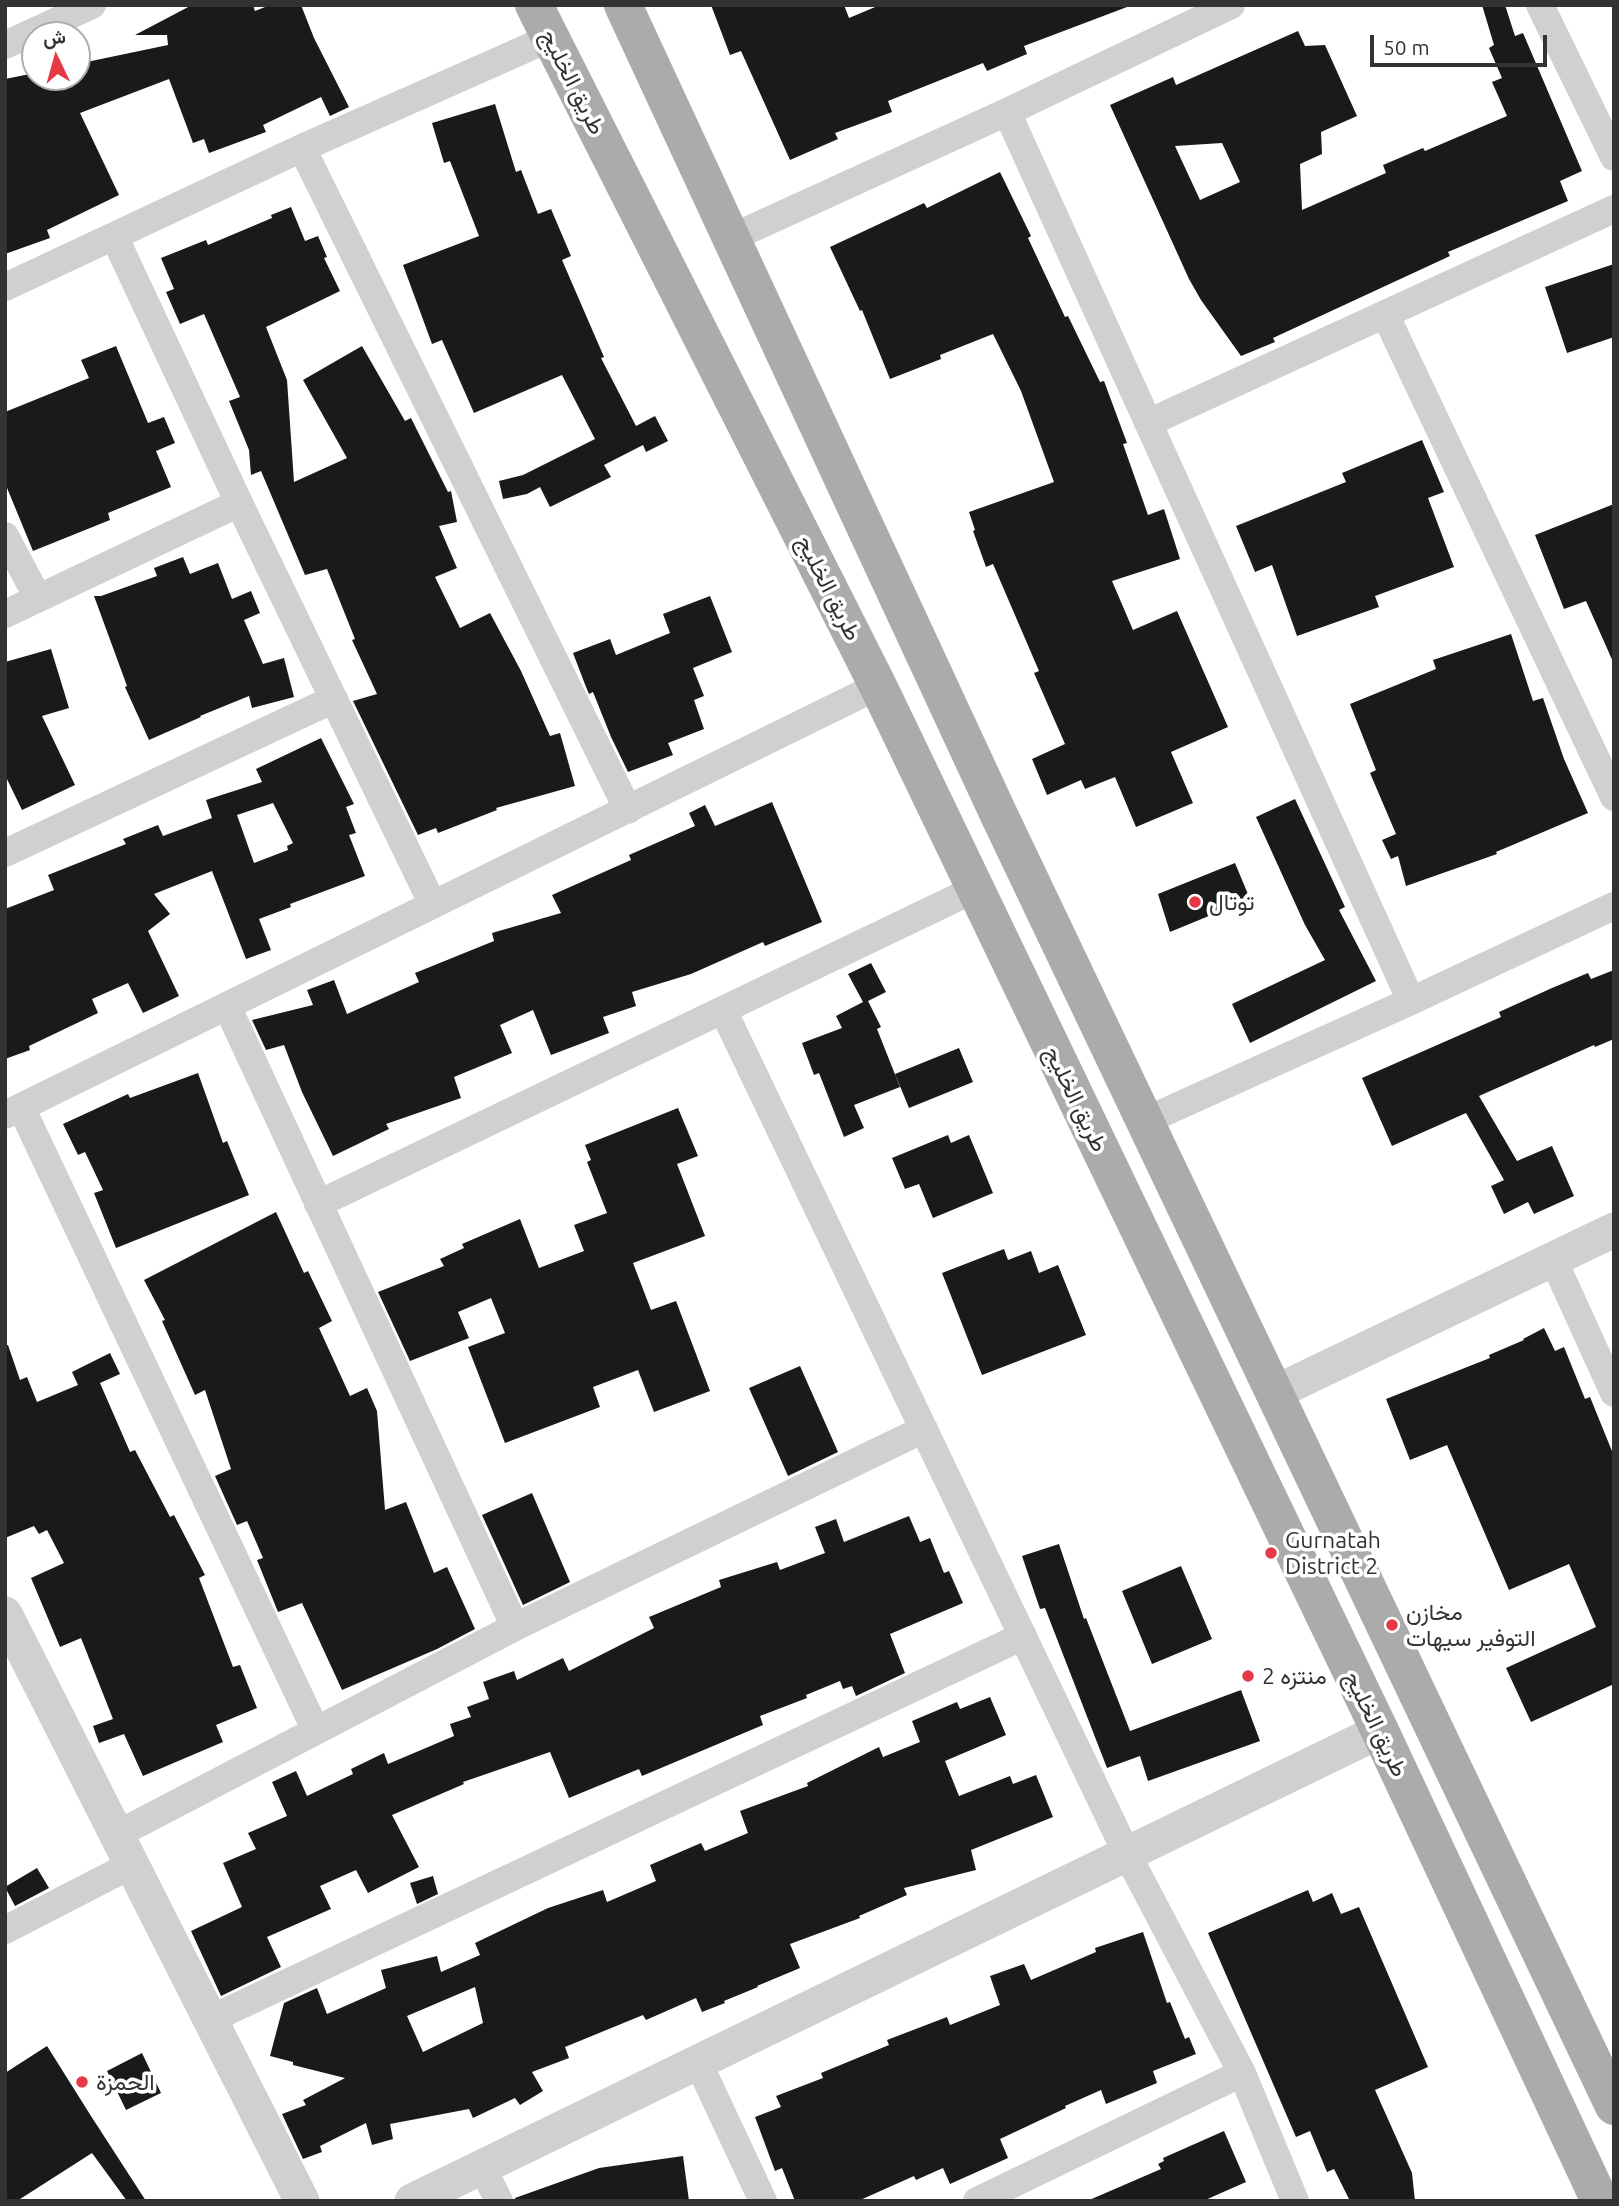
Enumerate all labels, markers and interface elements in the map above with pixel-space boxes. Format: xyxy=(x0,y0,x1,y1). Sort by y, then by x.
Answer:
north arrow xyxy=(21,21,91,91)
scale bar xyxy=(1374,21,1551,65)
text: ش xyxy=(42,25,67,49)
street label: طريق الخليج xyxy=(535,25,611,139)
text: 50 m xyxy=(1383,35,1430,59)
street label: طريق الخليج xyxy=(791,531,867,645)
place label: توتال xyxy=(1209,888,1255,916)
marker: توتال xyxy=(1187,894,1203,910)
street label: طريق الخليج xyxy=(1039,1042,1113,1156)
place label: Gurnatah District 2 xyxy=(1285,1526,1381,1580)
marker: Gurnatah District 2 xyxy=(1263,1545,1279,1561)
place label: مخازن التوفير سيهات xyxy=(1406,1598,1536,1652)
marker: مخازن التوفير سيهات xyxy=(1384,1617,1400,1633)
place label: منتزه 2 xyxy=(1262,1662,1327,1690)
street label: طريق الخليج xyxy=(1339,1667,1413,1781)
marker: منتزه 2 xyxy=(1240,1668,1256,1684)
place label: الحمزة xyxy=(96,2068,155,2096)
marker: الحمزة xyxy=(74,2074,90,2090)

